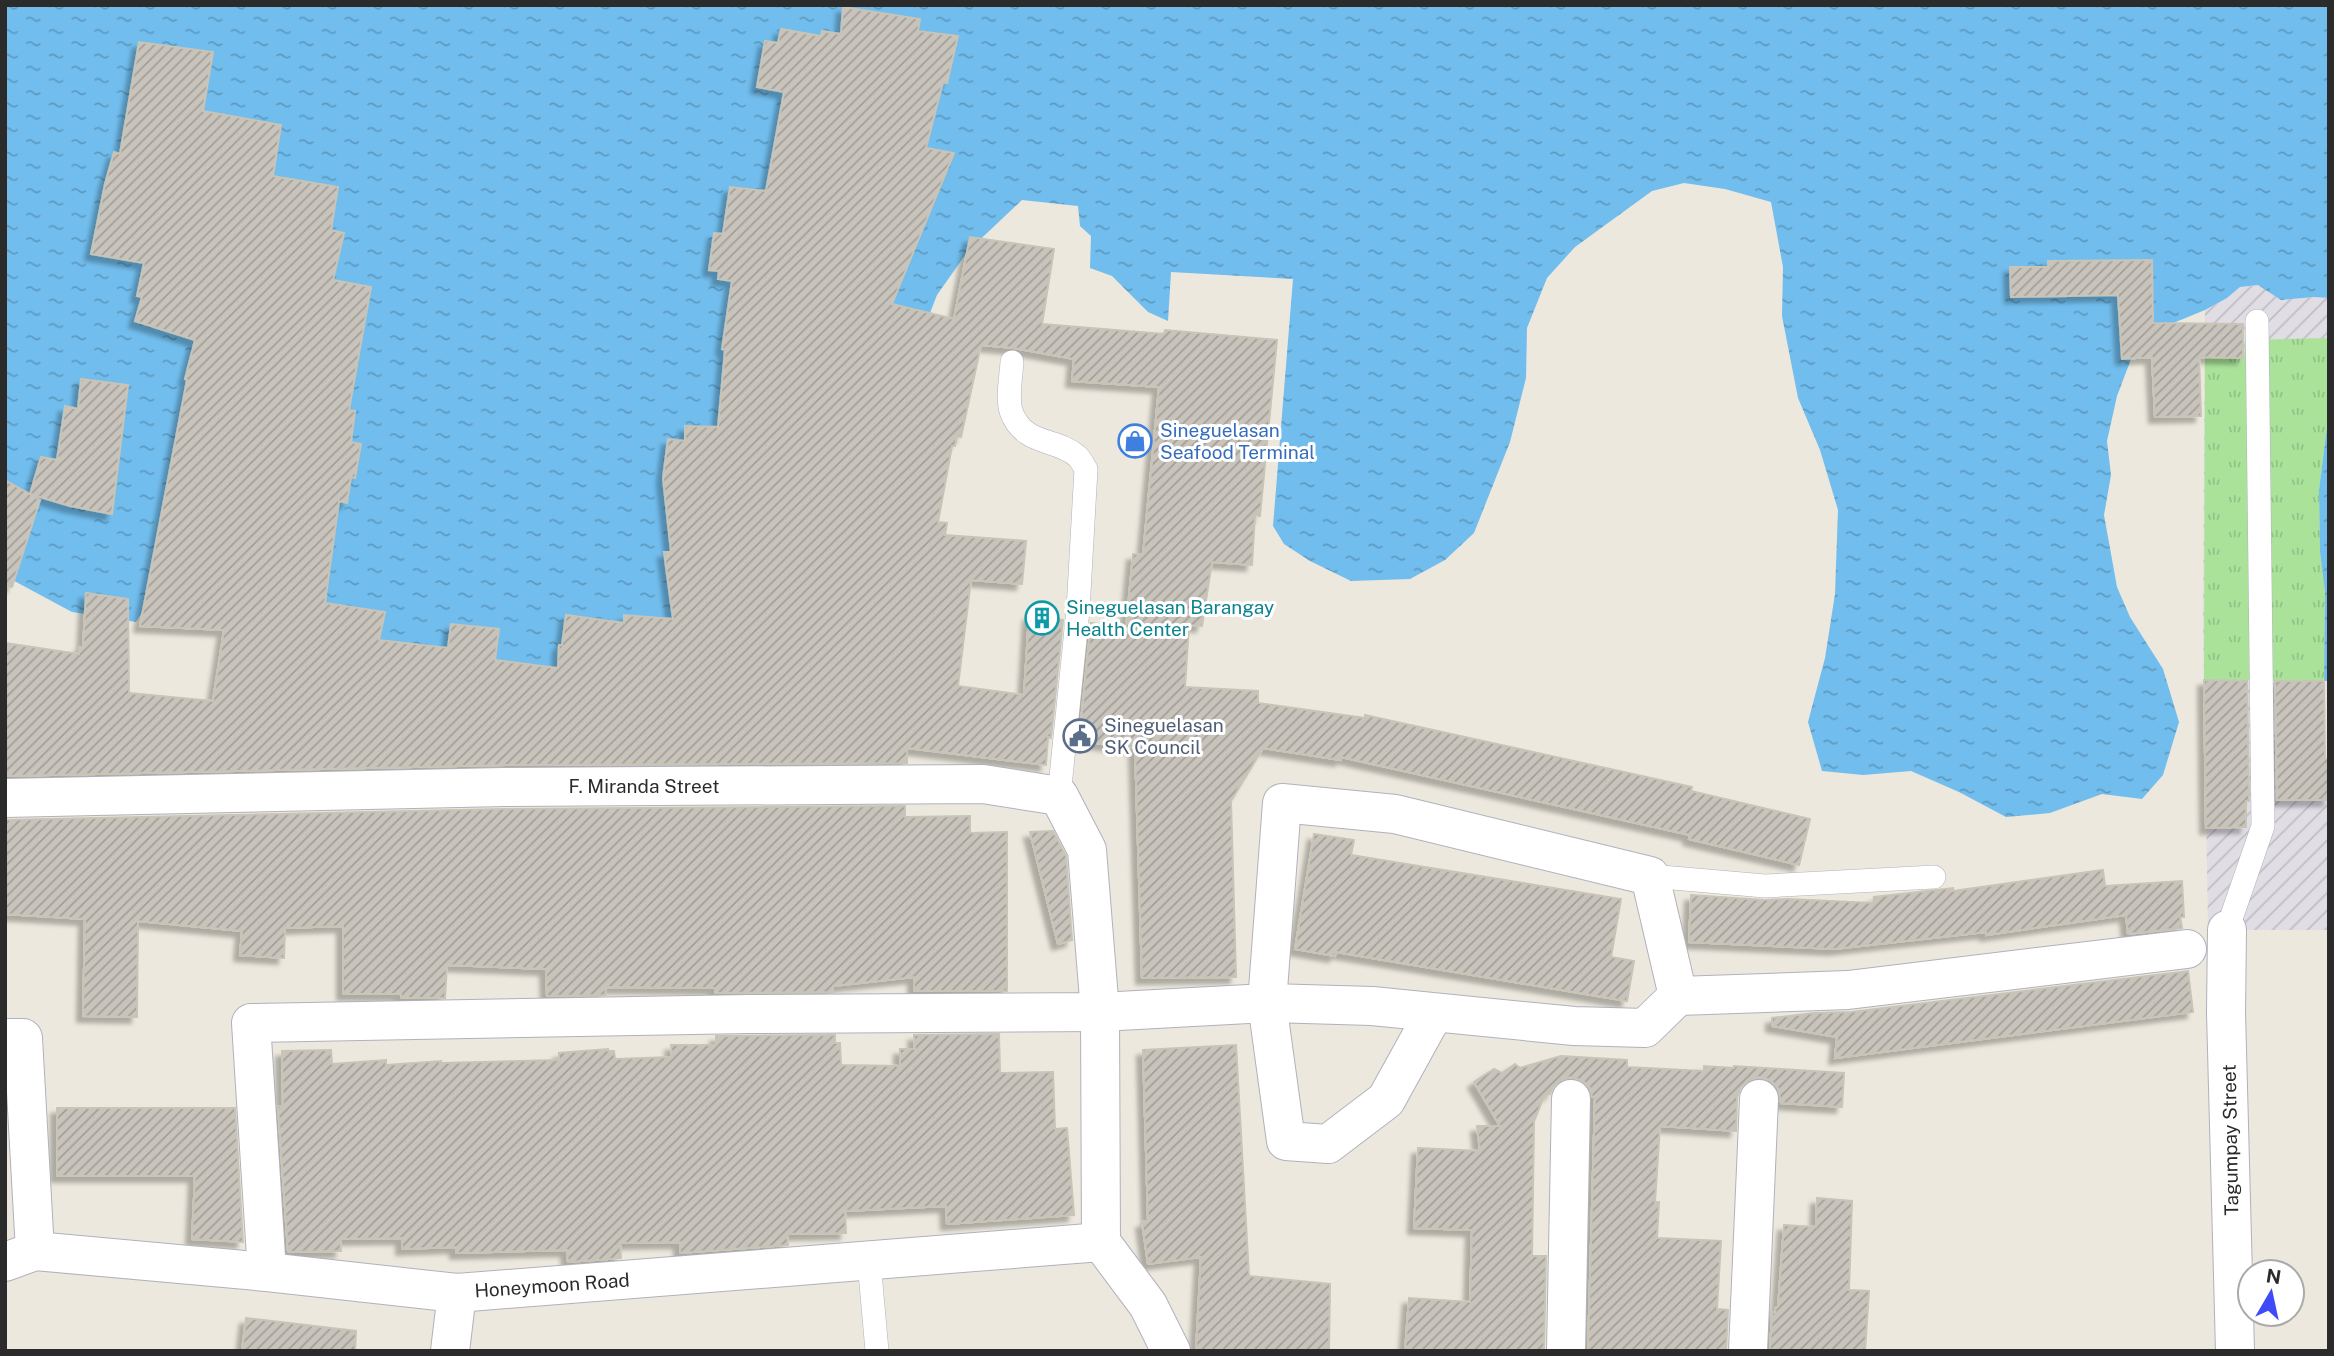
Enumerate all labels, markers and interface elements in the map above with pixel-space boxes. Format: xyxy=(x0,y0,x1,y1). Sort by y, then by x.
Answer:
place label: Sineguelasan Seafood Terminal xyxy=(1160,419,1315,463)
shop icon: Sineguelasan Seafood Terminal xyxy=(1116,422,1154,460)
place label: Sineguelasan Barangay Health Center xyxy=(1066,596,1274,640)
building icon: Sineguelasan Barangay Health Center xyxy=(1023,599,1061,637)
place label: Sineguelasan SK Council xyxy=(1104,714,1224,758)
public building icon: Sineguelasan SK Council xyxy=(1061,717,1099,755)
street label: F. Miranda Street xyxy=(568,775,720,797)
street label: Tagumpay Street xyxy=(2218,1064,2242,1216)
north arrow xyxy=(2236,1258,2306,1328)
text: N xyxy=(2265,1264,2283,1288)
street label: Honeymoon Road xyxy=(474,1269,630,1301)

